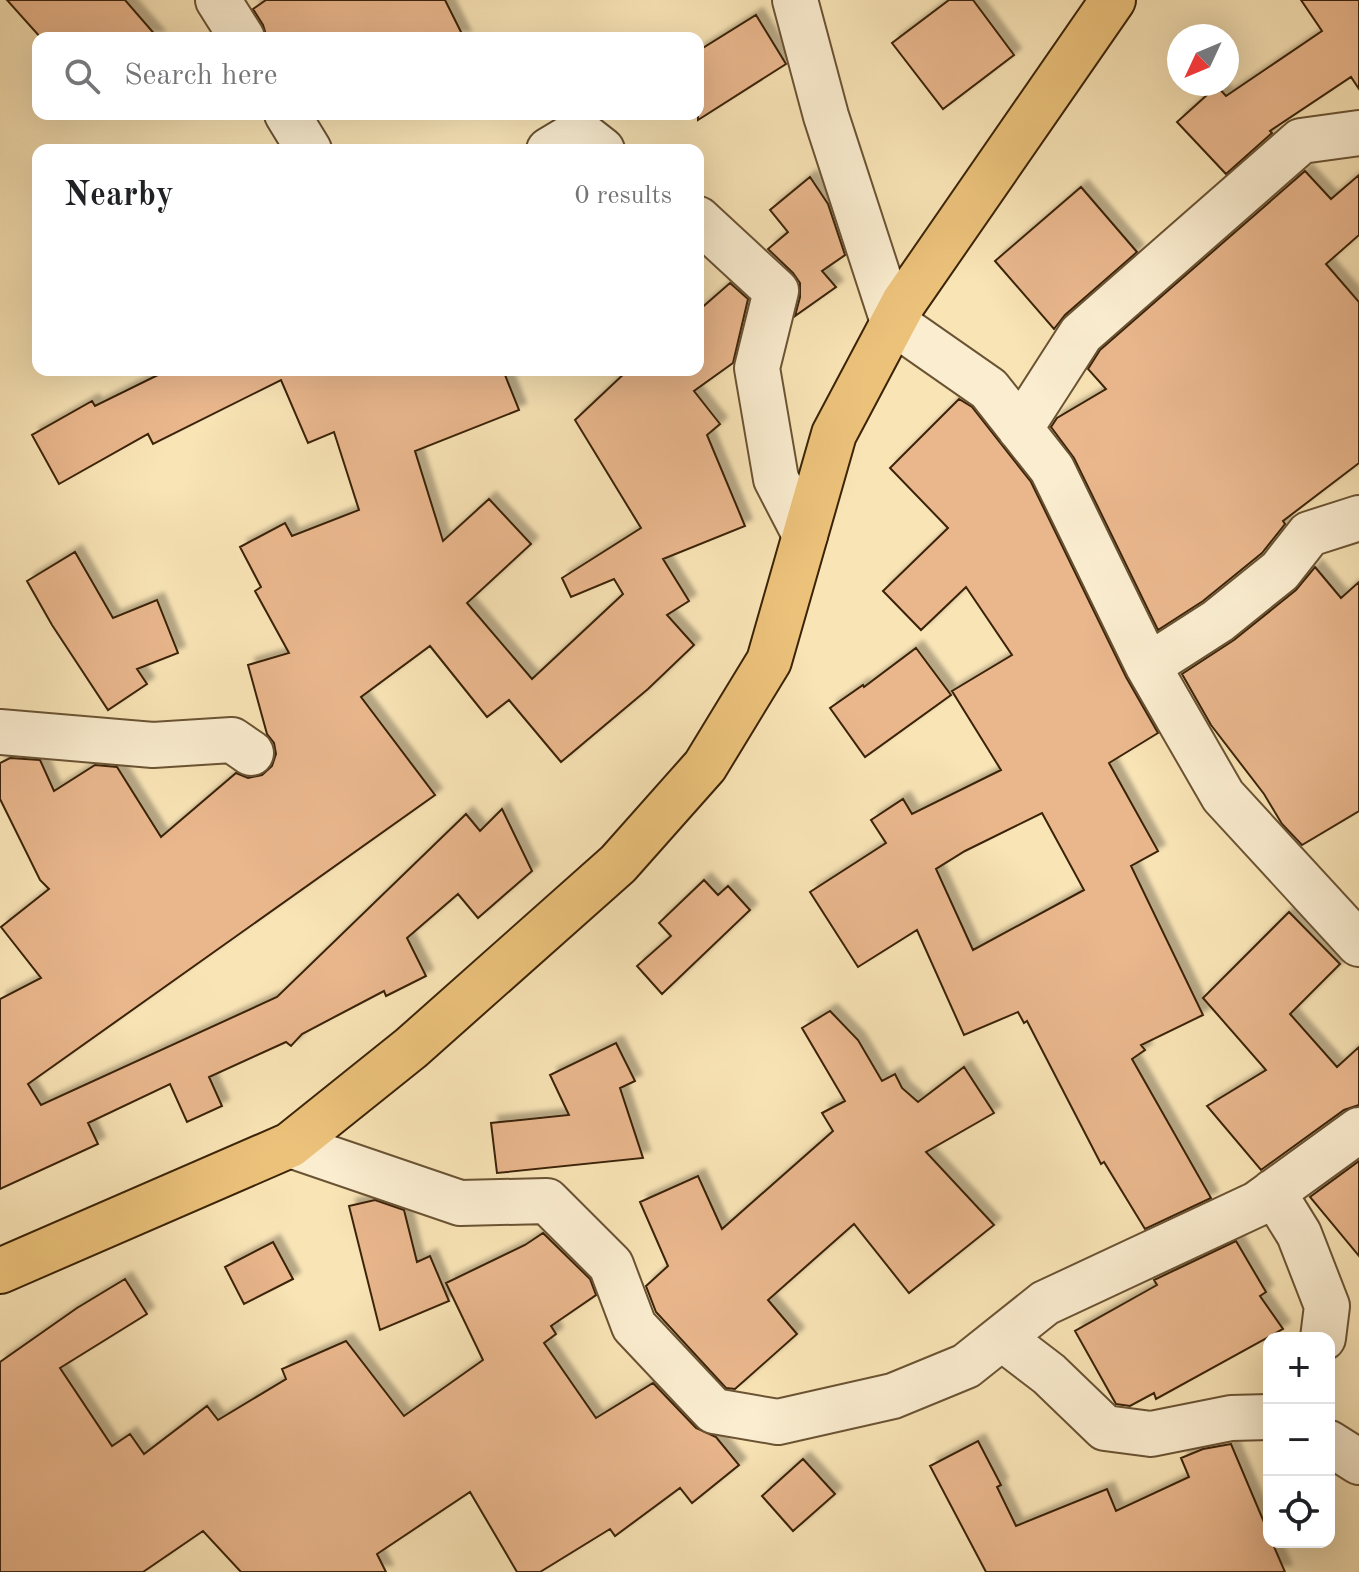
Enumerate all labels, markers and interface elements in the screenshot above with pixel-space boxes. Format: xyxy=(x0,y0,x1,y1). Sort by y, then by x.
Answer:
north arrow xyxy=(1167,24,1239,96)
search box xyxy=(32,32,704,120)
icon: search xyxy=(60,54,104,98)
text: Search here xyxy=(124,61,278,91)
text: Nearby xyxy=(64,179,174,213)
text: 0 results xyxy=(574,183,672,209)
map controls xyxy=(1263,1332,1335,1548)
button: + xyxy=(1263,1332,1335,1404)
button: − xyxy=(1263,1404,1335,1476)
button: locate xyxy=(1263,1476,1335,1548)

